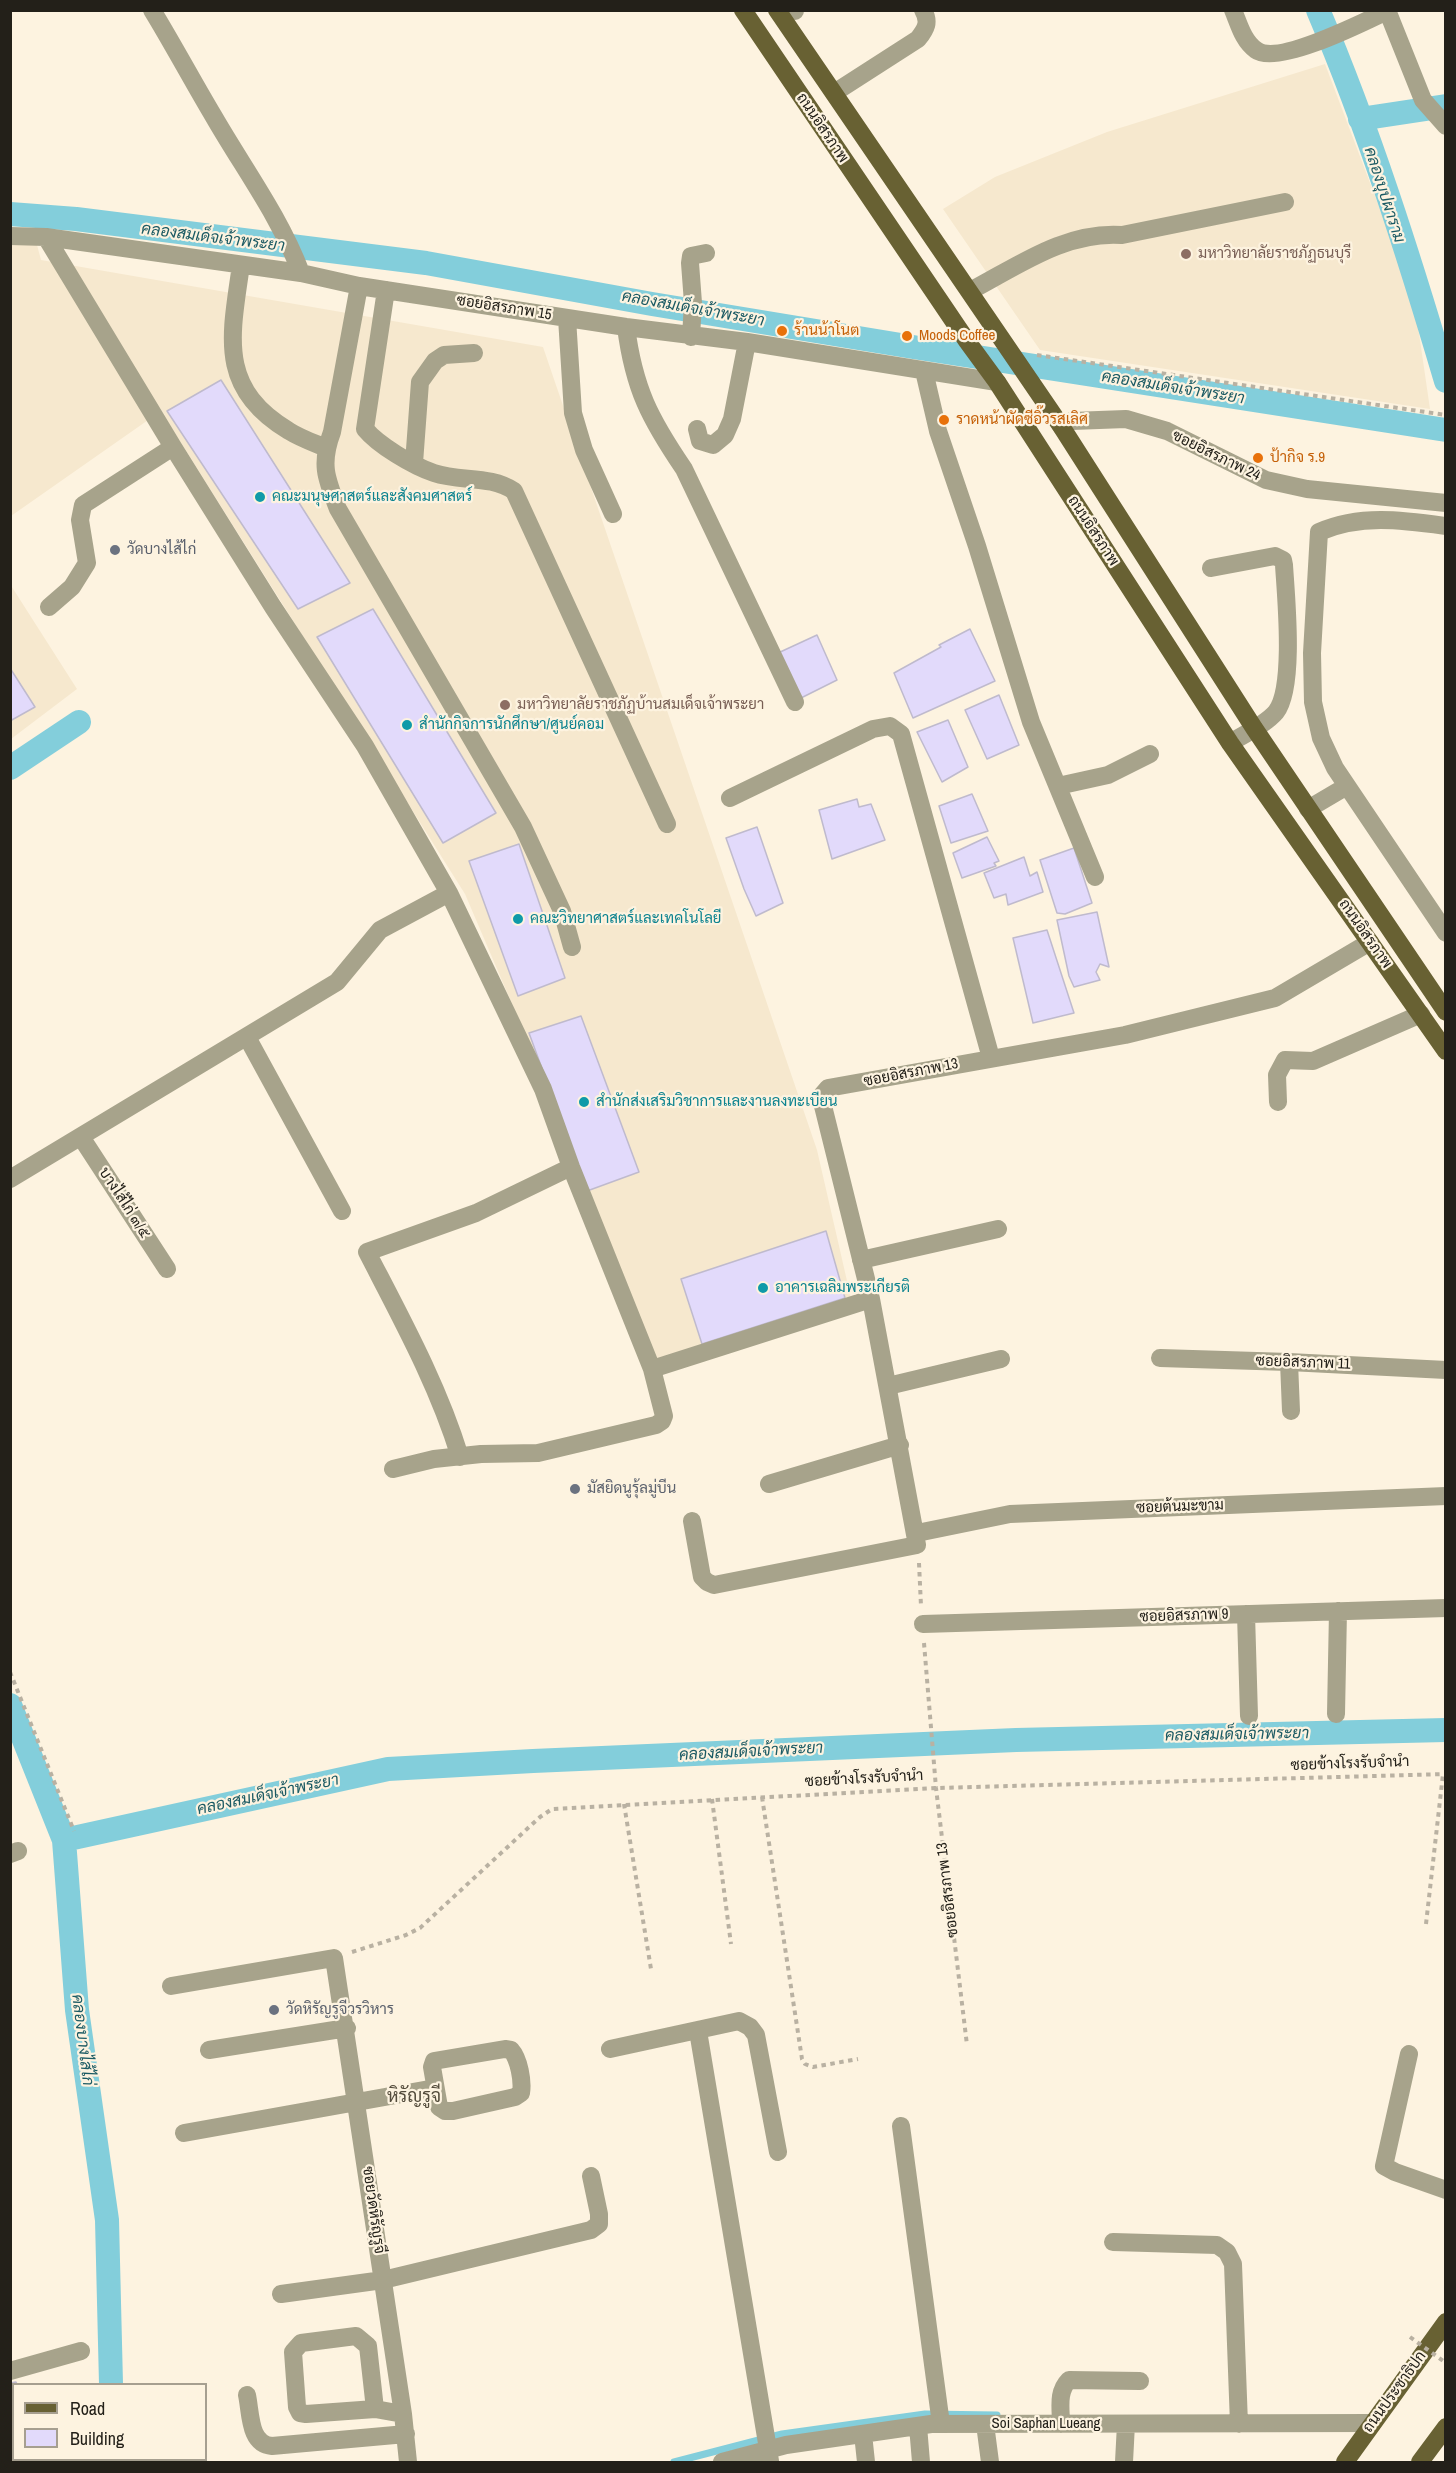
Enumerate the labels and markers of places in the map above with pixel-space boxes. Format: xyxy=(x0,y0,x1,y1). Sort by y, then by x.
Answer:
place label: มหาวิทยาลัยราชภัฏธนบุรี xyxy=(1198,245,1351,263)
marker: มหาวิทยาลัยราชภัฏธนบุรี xyxy=(1179,247,1193,261)
place label: ร้านน้าโนต xyxy=(794,322,859,340)
marker: ร้านน้าโนต xyxy=(775,324,789,338)
place label: Moods Coffee xyxy=(919,327,995,345)
marker: Moods Coffee xyxy=(900,329,914,343)
place label: ราดหน้าผัดซีอิ๊วรสเลิศ xyxy=(956,411,1088,429)
marker: ราดหน้าผัดซีอิ๊วรสเลิศ xyxy=(937,413,951,427)
place label: ป้ากิจ ร.9 xyxy=(1270,449,1325,467)
marker: ป้ากิจ ร.9 xyxy=(1251,451,1265,465)
place label: คณะมนุษศาสตร์และสังคมศาสตร์ xyxy=(272,488,472,506)
marker: คณะมนุษศาสตร์และสังคมศาสตร์ xyxy=(253,490,267,504)
place label: วัดบางไส้ไก่ xyxy=(127,541,196,559)
marker: วัดบางไส้ไก่ xyxy=(108,543,122,557)
place label: มหาวิทยาลัยราชภัฏบ้านสมเด็จเจ้าพระยา xyxy=(517,696,764,714)
marker: มหาวิทยาลัยราชภัฏบ้านสมเด็จเจ้าพระยา xyxy=(498,698,512,712)
place label: สำนักกิจการนักศึกษา/ศูนย์คอม xyxy=(419,716,604,734)
marker: สำนักกิจการนักศึกษา/ศูนย์คอม xyxy=(400,718,414,732)
place label: คณะวิทยาศาสตร์และเทคโนโลยี xyxy=(530,910,721,928)
marker: คณะวิทยาศาสตร์และเทคโนโลยี xyxy=(511,912,525,926)
place label: สำนักส่งเสริมวิชาการและงานลงทะเบียน xyxy=(596,1093,838,1111)
marker: สำนักส่งเสริมวิชาการและงานลงทะเบียน xyxy=(577,1095,591,1109)
place label: อาคารเฉลิมพระเกียรติ xyxy=(775,1279,910,1297)
marker: อาคารเฉลิมพระเกียรติ xyxy=(756,1281,770,1295)
place label: มัสยิดนูรุ้ลมู่บีน xyxy=(587,1480,676,1498)
marker: มัสยิดนูรุ้ลมู่บีน xyxy=(568,1482,582,1496)
place label: วัดหิรัญรูจีวรวิหาร xyxy=(286,2001,394,2019)
marker: วัดหิรัญรูจีวรวิหาร xyxy=(267,2003,281,2017)

